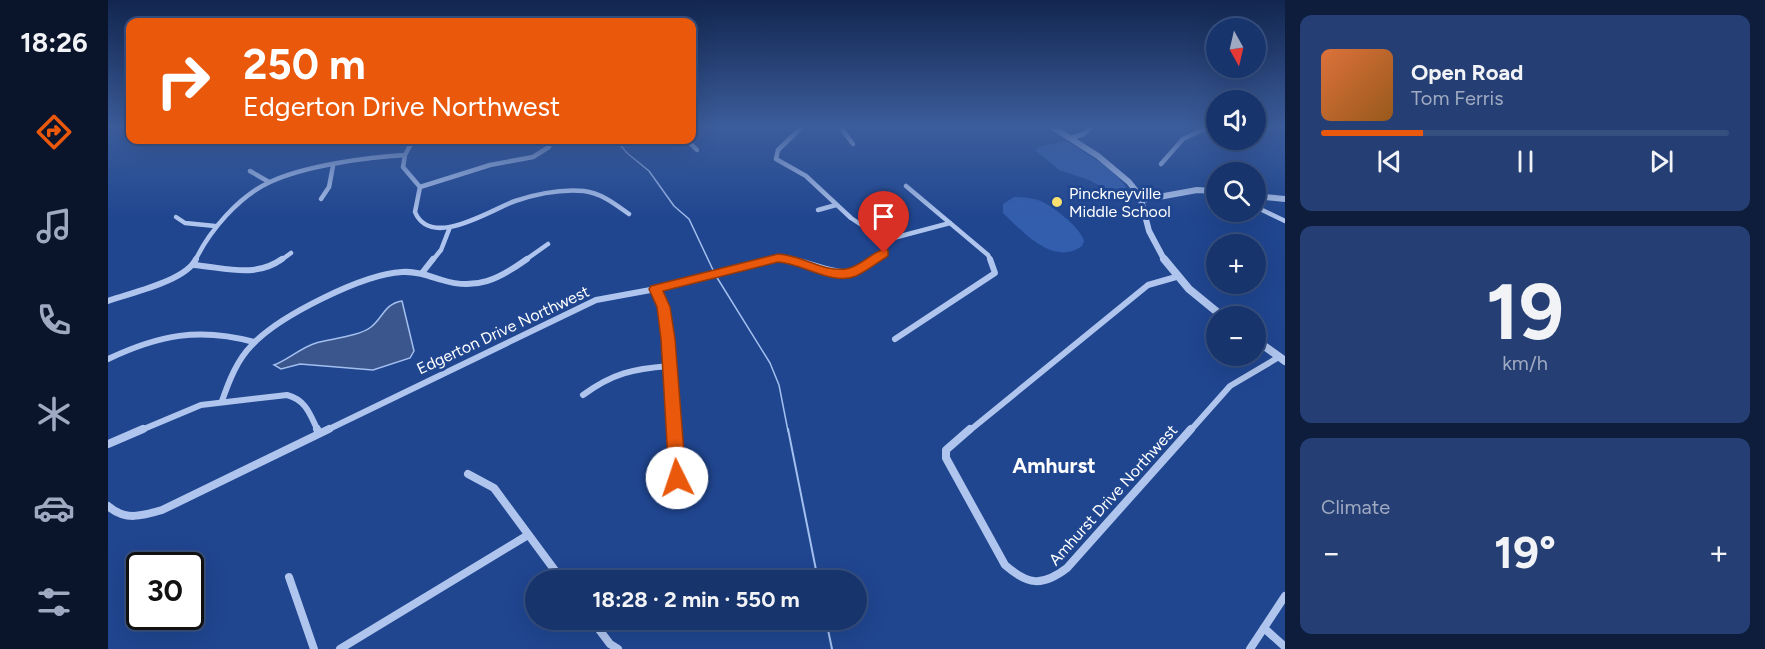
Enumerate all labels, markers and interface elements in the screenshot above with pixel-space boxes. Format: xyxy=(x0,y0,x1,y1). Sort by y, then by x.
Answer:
north arrow xyxy=(1206,18,1266,78)
map controls xyxy=(1206,18,1266,366)
text: 18:26 xyxy=(20,26,88,59)
text: 250 m xyxy=(243,39,366,90)
icon: right xyxy=(144,42,222,120)
text: Open Road xyxy=(1411,59,1523,86)
text: Tom Ferris xyxy=(1411,86,1504,110)
text: Edgerton Drive Northwest xyxy=(243,90,560,123)
button: sound xyxy=(1206,90,1266,150)
icon: directions xyxy=(33,111,75,153)
icon: previous xyxy=(1373,145,1406,178)
icon: pause xyxy=(1509,145,1542,178)
icon: next xyxy=(1645,145,1678,178)
button: search xyxy=(1206,162,1266,222)
place label: Pinckneyville Middle School xyxy=(1069,184,1171,221)
pin xyxy=(858,191,909,253)
marker: Pinckneyville Middle School xyxy=(1050,195,1064,209)
icon: arrive xyxy=(867,200,900,233)
icon: music xyxy=(33,205,75,247)
button: + xyxy=(1206,234,1266,294)
text: 19 xyxy=(1486,265,1564,359)
street label: Edgerton Drive Northwest xyxy=(414,282,592,378)
icon: phone xyxy=(33,299,75,341)
button: − xyxy=(1206,306,1266,366)
text: km/h xyxy=(1502,351,1548,375)
icon: climate xyxy=(33,393,75,435)
street label: Amhurst Drive Northwest xyxy=(1045,421,1181,569)
position arrow xyxy=(645,446,709,510)
district label: Amhurst xyxy=(1012,453,1096,478)
icon: car xyxy=(33,487,75,529)
text: Climate xyxy=(1321,495,1390,519)
text: 19° xyxy=(1494,525,1556,579)
text: − xyxy=(1321,533,1342,572)
text: + xyxy=(1708,533,1729,572)
speed limit sign: 30 xyxy=(126,552,204,630)
icon: filters xyxy=(33,581,75,623)
text: 18:28 · 2 min · 550 m xyxy=(592,586,800,613)

